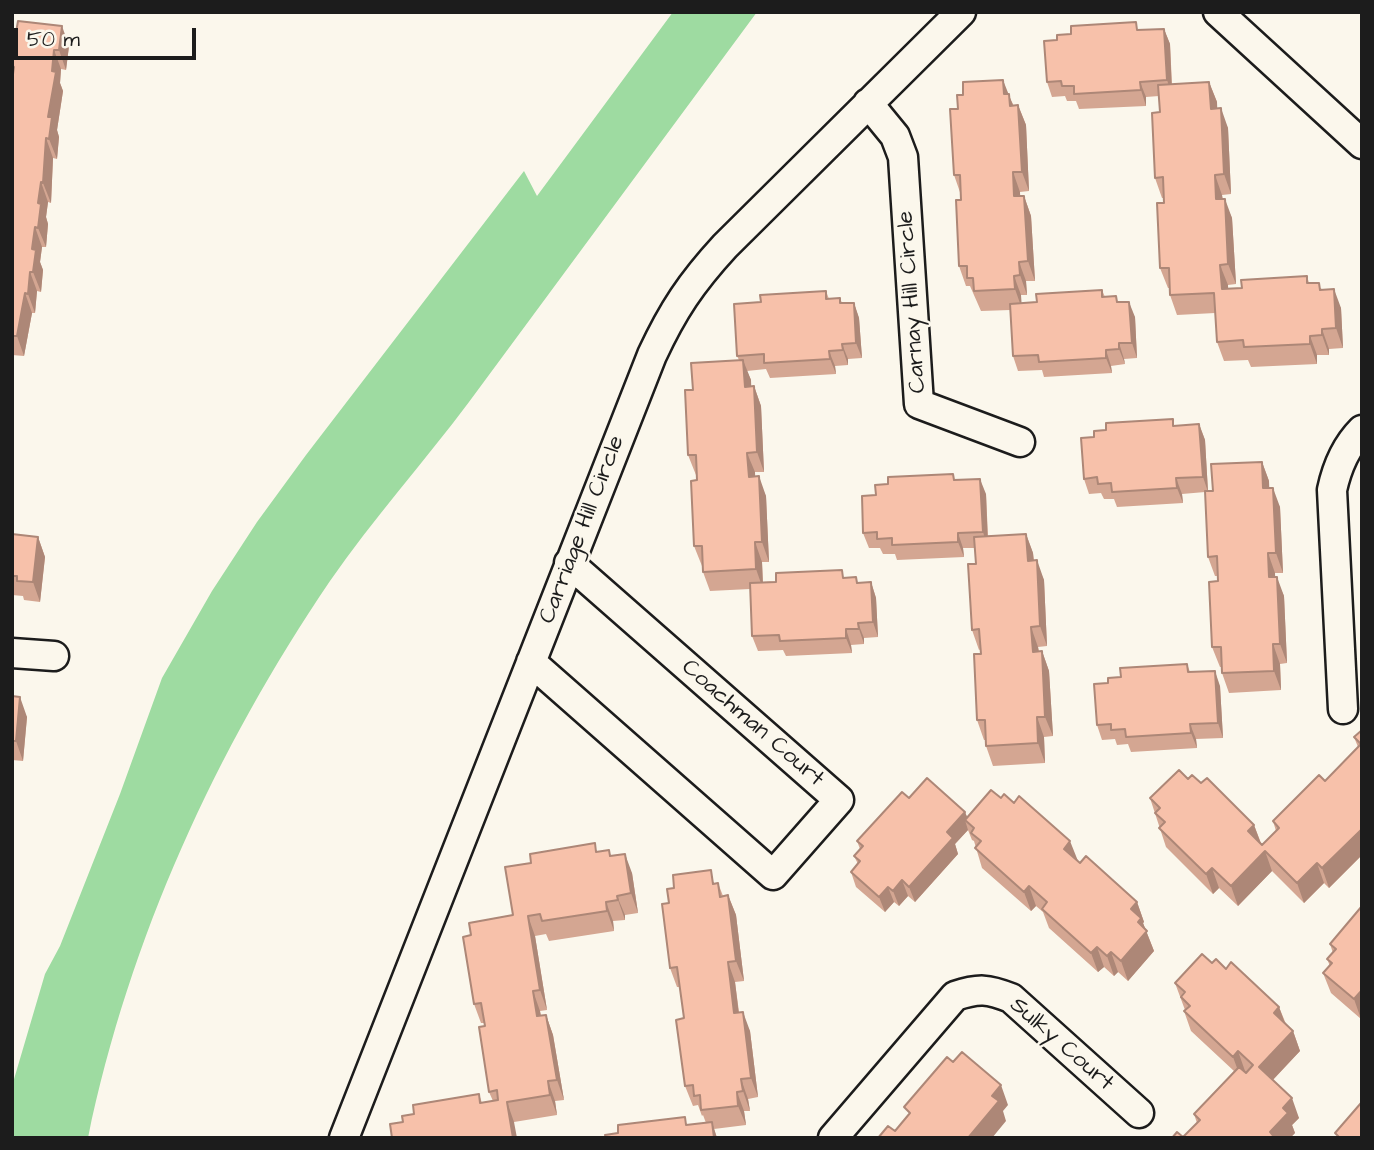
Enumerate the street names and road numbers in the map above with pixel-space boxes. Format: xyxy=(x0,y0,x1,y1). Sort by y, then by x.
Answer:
street label: Carnay Hill Circle xyxy=(893,210,933,394)
street label: Carriage Hill Circle xyxy=(534,432,632,628)
street label: Coachman Court xyxy=(675,655,829,793)
street label: Sulky Court xyxy=(1003,992,1119,1098)

